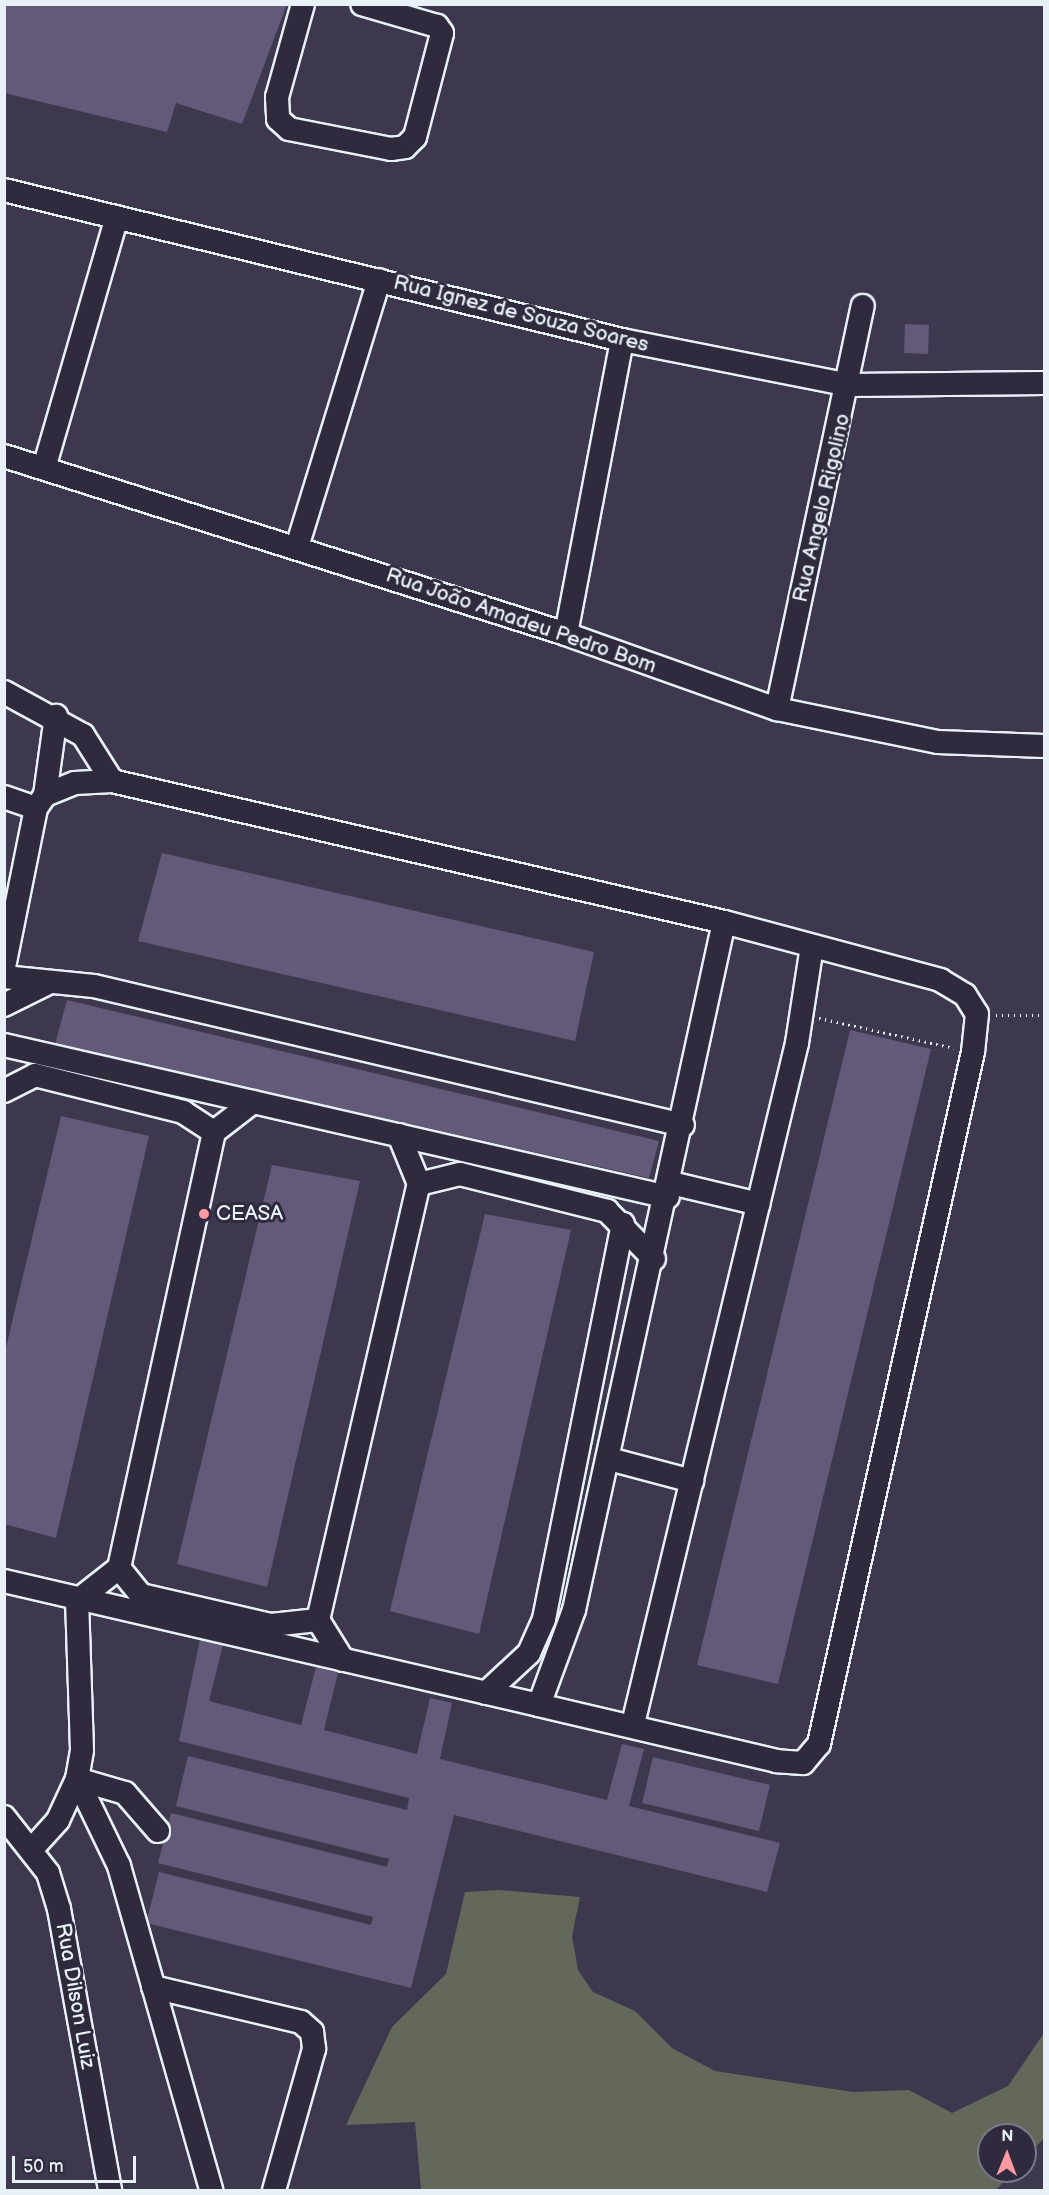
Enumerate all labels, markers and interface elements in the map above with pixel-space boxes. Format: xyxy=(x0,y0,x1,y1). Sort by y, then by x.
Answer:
street label: Rua Ignez de Souza Soares xyxy=(390,270,652,358)
street label: Rua Angelo Rigolino xyxy=(788,411,856,605)
street label: Rua João Amadeu Pedro Bom xyxy=(382,563,660,679)
place label: CEASA xyxy=(216,1201,283,1227)
marker: CEASA xyxy=(197,1207,211,1221)
street label: Rua Dilson Luiz xyxy=(50,1921,100,2071)
north arrow xyxy=(977,2123,1037,2183)
text: N xyxy=(1001,2127,1013,2146)
scale bar xyxy=(15,2144,140,2182)
text: 50 m xyxy=(23,2156,64,2177)

